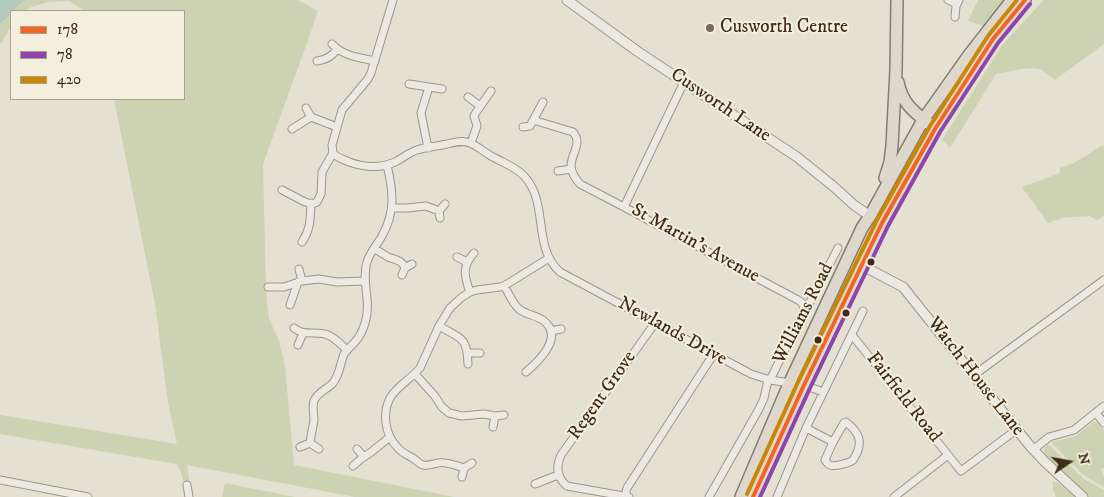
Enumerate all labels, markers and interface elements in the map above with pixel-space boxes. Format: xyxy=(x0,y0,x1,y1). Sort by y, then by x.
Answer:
legend xyxy=(10,10,185,100)
place label: Cusworth Centre xyxy=(720,17,848,39)
text: 178 xyxy=(57,20,78,39)
marker: Cusworth Centre xyxy=(704,22,716,34)
text: 78 xyxy=(57,45,72,64)
street label: Cusworth Lane xyxy=(665,64,775,148)
text: 420 xyxy=(57,70,81,89)
street label: St Martin's Avenue xyxy=(627,199,763,289)
unlabelled marker xyxy=(866,257,876,267)
street label: Williams Road xyxy=(769,260,839,368)
street label: Newlands Drive xyxy=(614,293,730,371)
unlabelled marker xyxy=(841,308,851,318)
street label: Watch House Lane xyxy=(922,313,1028,441)
unlabelled marker xyxy=(813,335,823,345)
street label: Regent Grove xyxy=(564,347,642,445)
street label: Fairfield Road xyxy=(861,348,945,448)
north arrow xyxy=(1044,437,1094,487)
text: N xyxy=(1074,451,1094,466)

